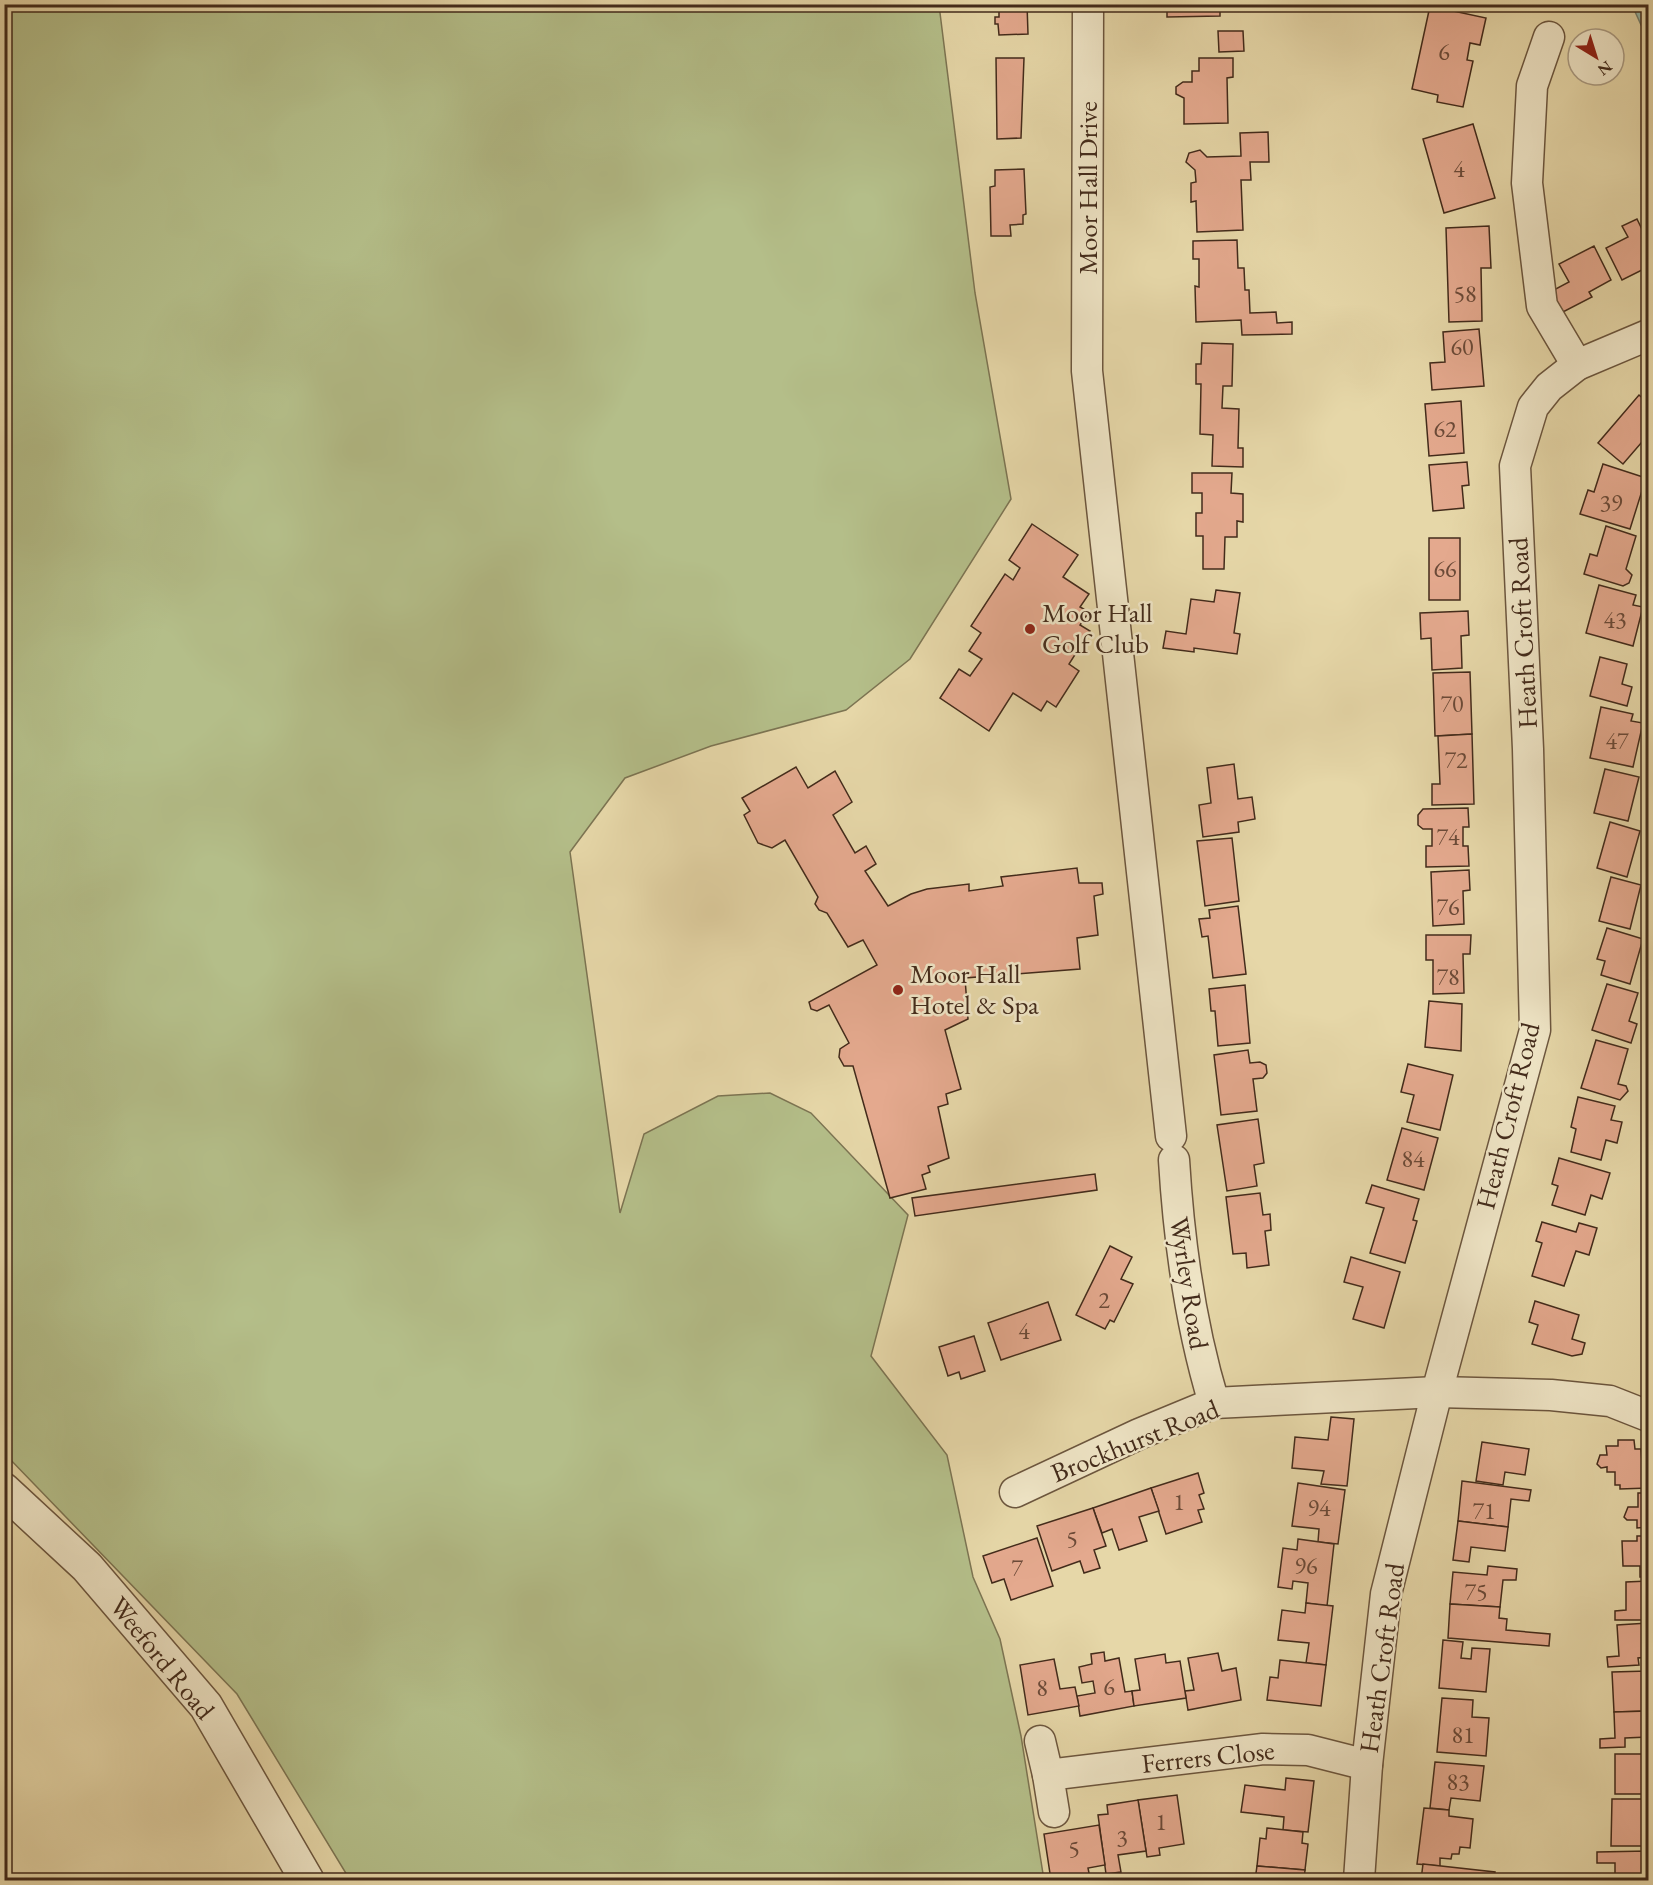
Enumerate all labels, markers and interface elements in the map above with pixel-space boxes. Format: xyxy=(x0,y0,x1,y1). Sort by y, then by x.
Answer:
north arrow xyxy=(1566,27,1626,87)
house number: 6 xyxy=(1438,36,1450,67)
text: N xyxy=(1593,56,1616,81)
street label: Moor Hall Drive xyxy=(1070,101,1105,275)
house number: 4 xyxy=(1453,153,1465,184)
house number: 58 xyxy=(1453,278,1477,309)
house number: 60 xyxy=(1450,331,1474,362)
house number: 62 xyxy=(1433,413,1457,444)
house number: 39 xyxy=(1599,487,1623,518)
street label: Heath Croft Road xyxy=(1500,536,1545,730)
house number: 66 xyxy=(1433,553,1457,584)
place label: Moor Hall Golf Club xyxy=(1042,595,1153,661)
house number: 43 xyxy=(1603,604,1627,635)
marker: Moor Hall Golf Club xyxy=(1023,622,1037,636)
house number: 70 xyxy=(1440,688,1464,719)
house number: 47 xyxy=(1605,725,1629,756)
house number: 72 xyxy=(1444,744,1468,775)
house number: 74 xyxy=(1436,821,1460,852)
house number: 76 xyxy=(1436,891,1460,922)
place label: Moor Hall Hotel & Spa xyxy=(910,956,1039,1022)
house number: 78 xyxy=(1436,961,1460,992)
marker: Moor Hall Hotel & Spa xyxy=(891,983,905,997)
street label: Heath Croft Road xyxy=(1467,1018,1548,1213)
house number: 84 xyxy=(1401,1143,1425,1174)
street label: Wyrley Road xyxy=(1162,1214,1217,1352)
house number: 2 xyxy=(1098,1284,1110,1315)
house number: 4 xyxy=(1018,1315,1030,1346)
street label: Brockhurst Road xyxy=(1046,1391,1224,1490)
house number: 1 xyxy=(1173,1486,1185,1517)
house number: 94 xyxy=(1307,1492,1331,1523)
house number: 71 xyxy=(1472,1495,1496,1526)
house number: 5 xyxy=(1066,1523,1078,1554)
house number: 96 xyxy=(1294,1550,1318,1581)
house number: 7 xyxy=(1011,1552,1023,1583)
street label: Heath Croft Road xyxy=(1351,1560,1412,1755)
house number: 75 xyxy=(1464,1576,1488,1607)
street label: Weeford Road xyxy=(102,1589,223,1727)
house number: 6 xyxy=(1103,1671,1115,1702)
house number: 8 xyxy=(1036,1672,1048,1703)
house number: 81 xyxy=(1451,1719,1475,1750)
street label: Ferrers Close xyxy=(1140,1732,1276,1781)
house number: 83 xyxy=(1446,1766,1470,1797)
house number: 1 xyxy=(1155,1806,1167,1837)
house number: 3 xyxy=(1116,1822,1128,1853)
house number: 5 xyxy=(1068,1833,1080,1864)

